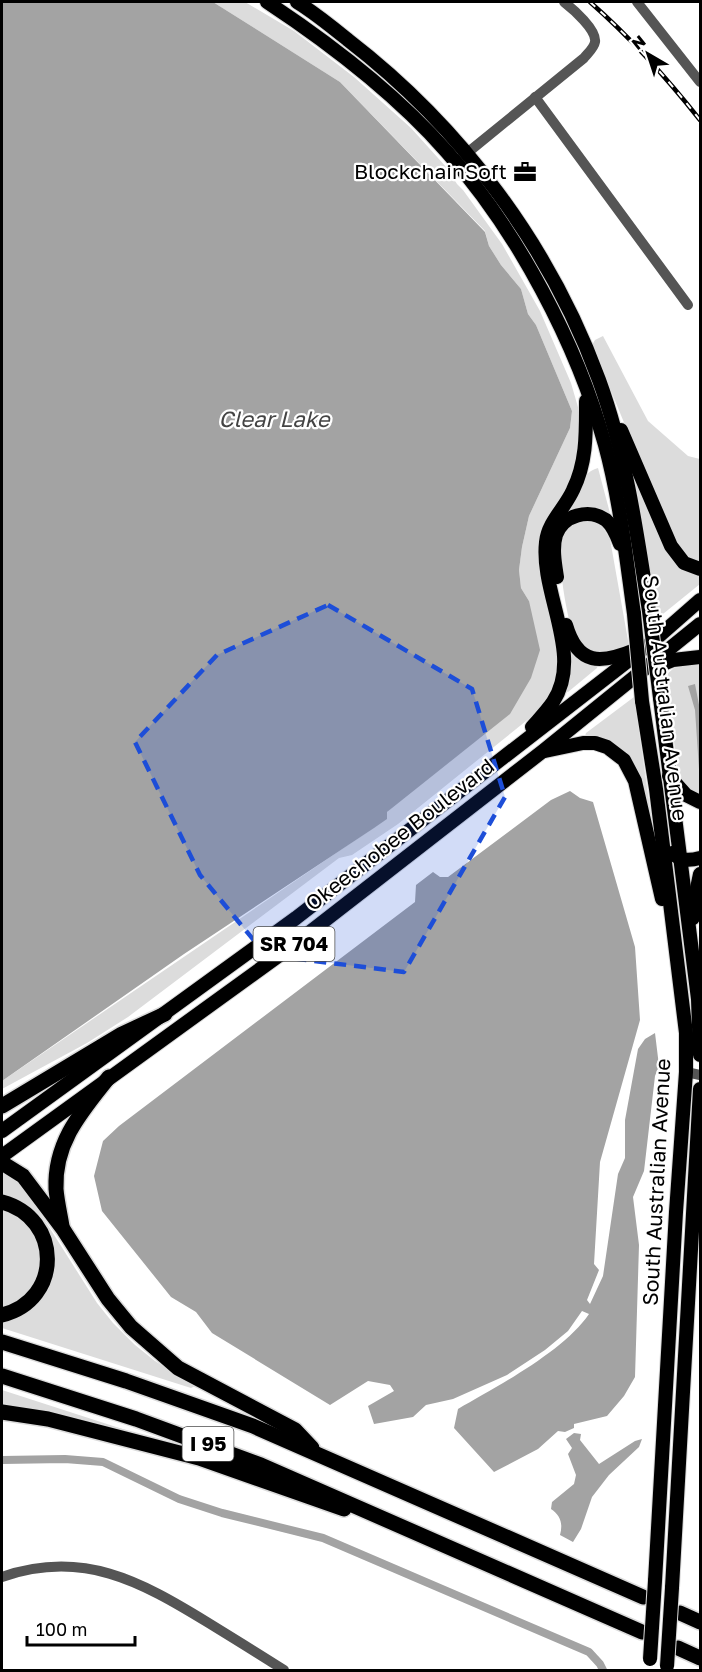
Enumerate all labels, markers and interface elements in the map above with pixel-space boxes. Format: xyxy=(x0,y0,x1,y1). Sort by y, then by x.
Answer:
north arrow xyxy=(618,24,678,84)
text: N xyxy=(628,31,650,54)
place label: BlockchainSoft xyxy=(354,158,507,184)
office icon: BlockchainSoft xyxy=(512,159,538,185)
water label: Clear Lake xyxy=(219,405,332,432)
street label: South Australian Avenue xyxy=(638,573,694,822)
street label: Okeechobee Boulevard xyxy=(300,752,499,916)
road number: SR 704 xyxy=(254,927,334,961)
street label: South Australian Avenue xyxy=(637,1058,675,1306)
road number: I 95 xyxy=(182,1427,234,1461)
scale bar xyxy=(27,1609,135,1647)
text: 100 m xyxy=(36,1618,87,1640)

